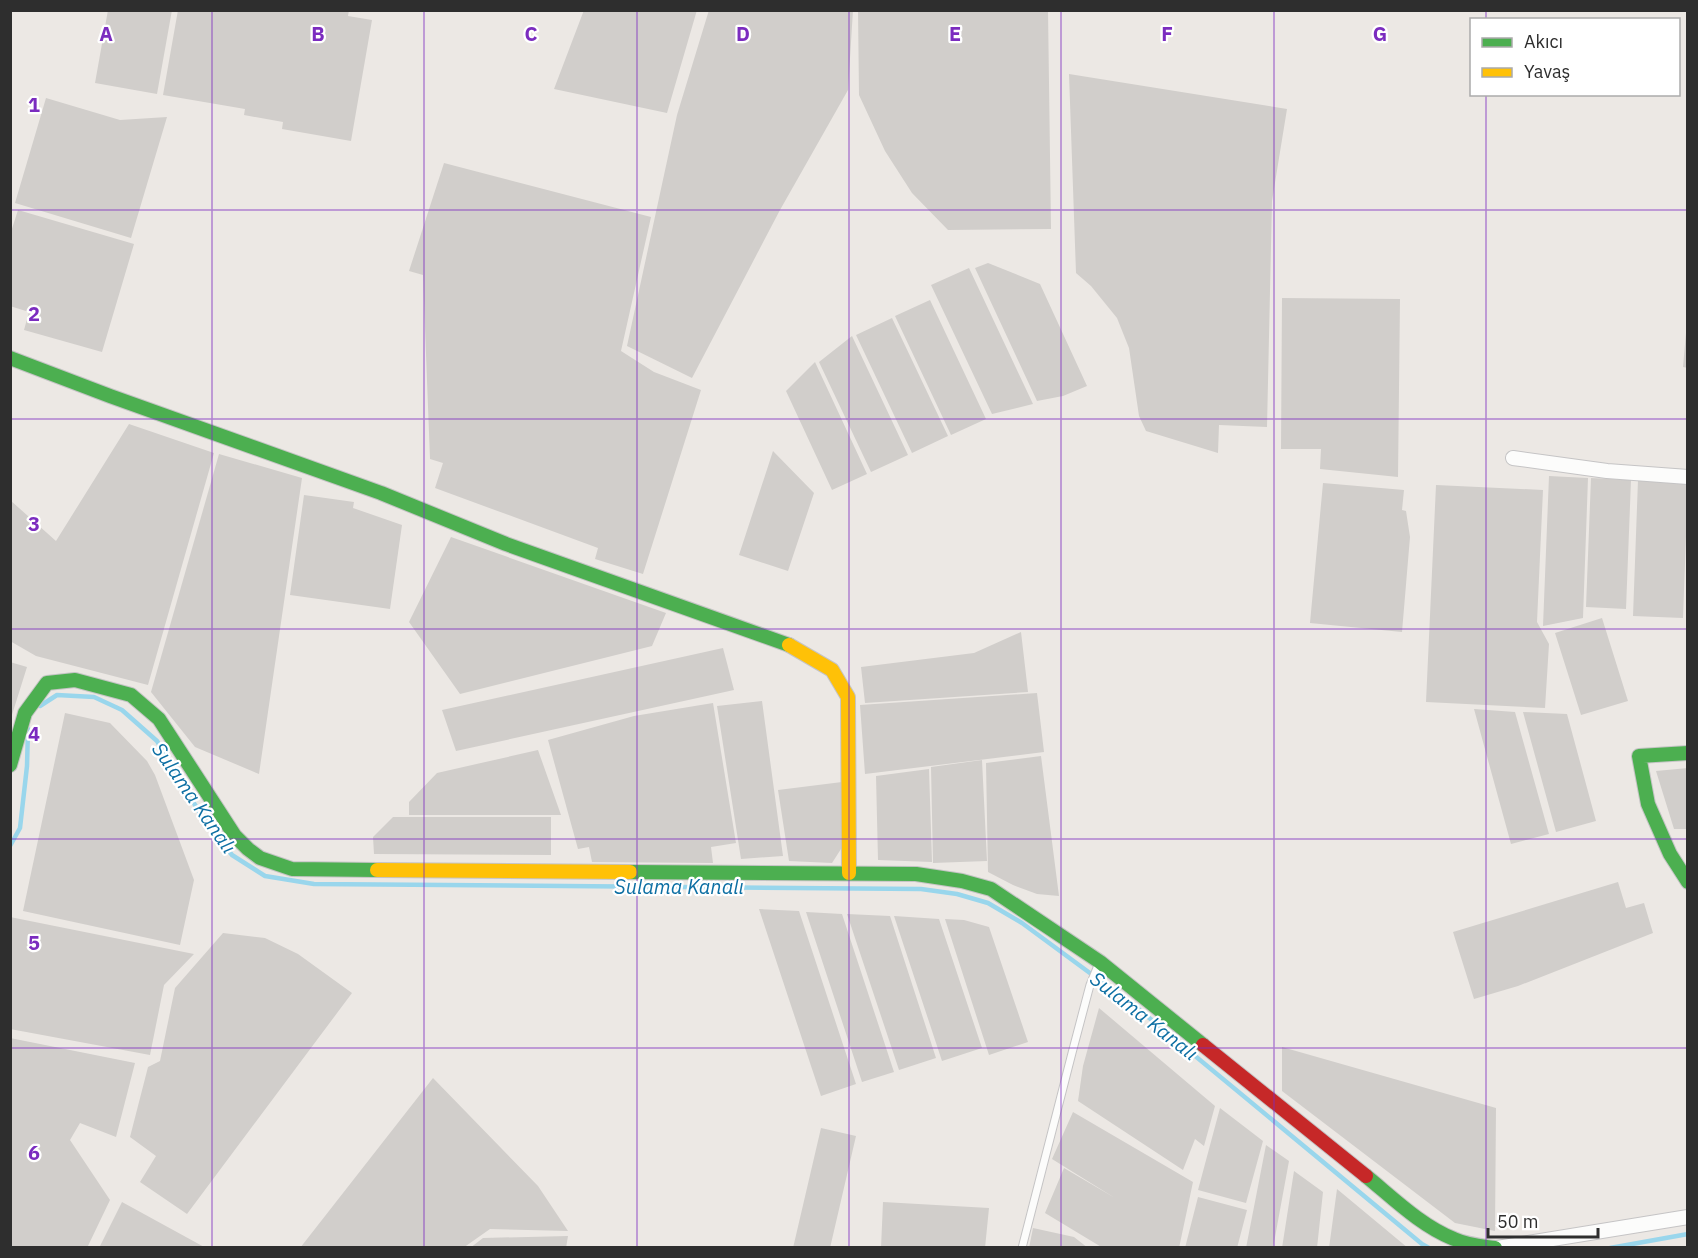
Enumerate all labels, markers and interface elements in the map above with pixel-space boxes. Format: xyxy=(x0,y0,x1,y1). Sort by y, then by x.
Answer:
legend xyxy=(1470,18,1680,96)
text: A xyxy=(99,20,113,47)
text: B xyxy=(311,20,325,47)
text: C xyxy=(524,20,538,47)
text: D xyxy=(736,20,750,47)
text: E xyxy=(949,20,961,47)
text: F xyxy=(1161,20,1173,47)
text: G xyxy=(1373,20,1387,47)
text: Akıcı xyxy=(1524,30,1563,53)
text: Yavaş xyxy=(1524,60,1570,83)
text: 1 xyxy=(28,91,40,118)
text: 2 xyxy=(28,300,40,327)
text: 3 xyxy=(28,510,40,537)
text: 4 xyxy=(28,720,40,747)
water label: Sulama Kanalı xyxy=(146,737,243,859)
water label: Sulama Kanalı xyxy=(614,873,744,900)
text: 5 xyxy=(28,929,40,956)
water label: Sulama Kanalı xyxy=(1085,965,1204,1066)
text: 6 xyxy=(28,1139,40,1166)
scale bar xyxy=(1488,1201,1598,1239)
text: 50 m xyxy=(1497,1210,1539,1233)

